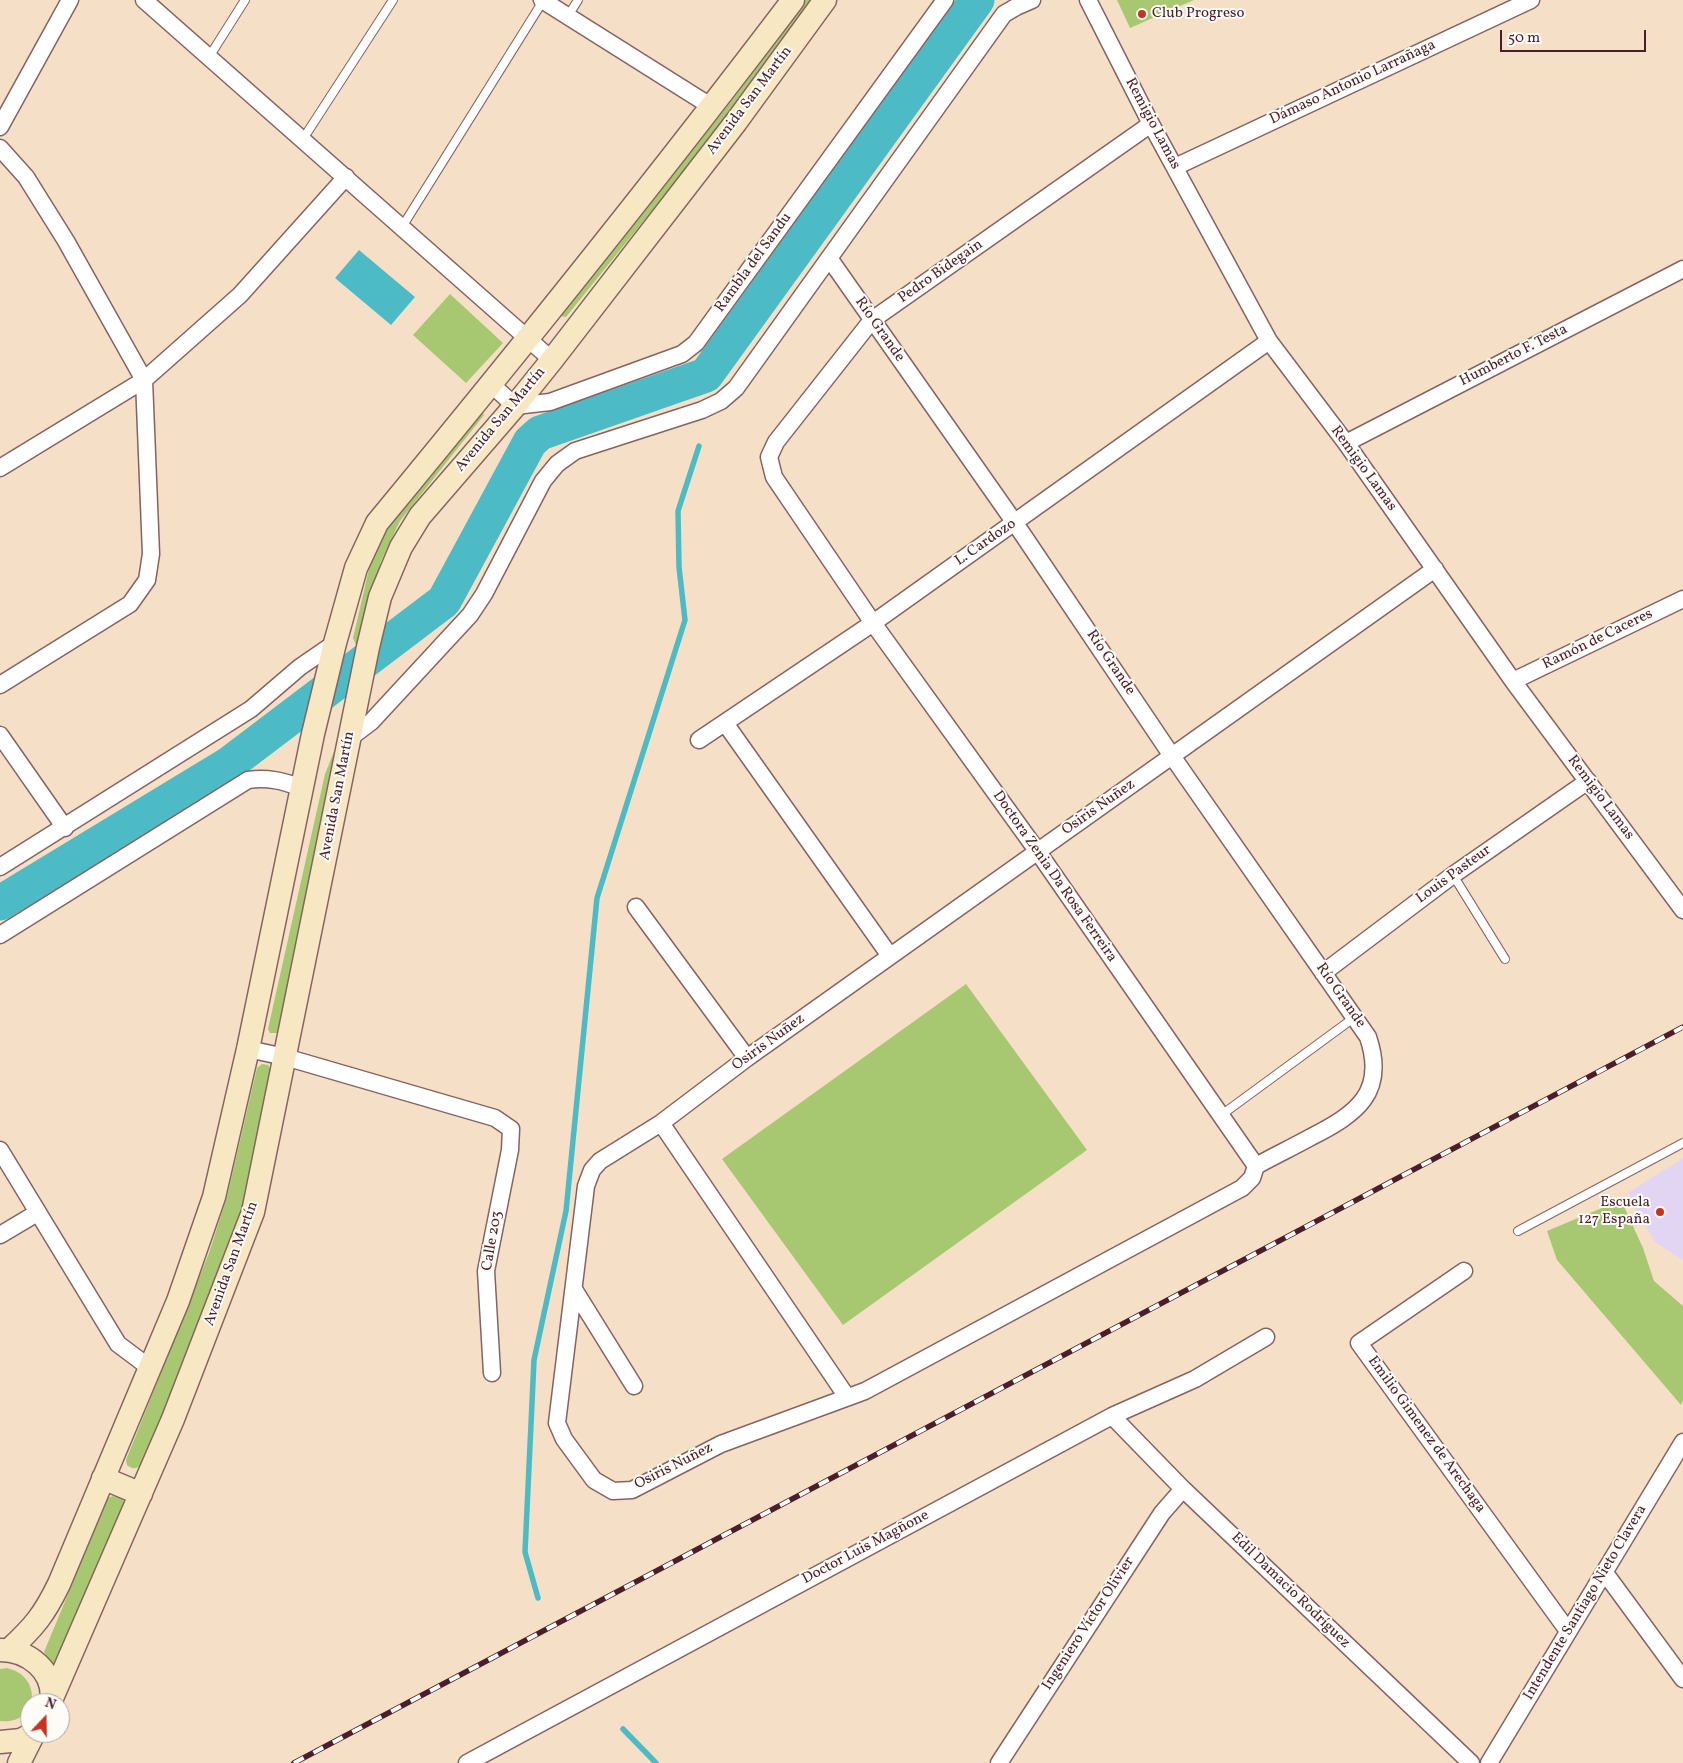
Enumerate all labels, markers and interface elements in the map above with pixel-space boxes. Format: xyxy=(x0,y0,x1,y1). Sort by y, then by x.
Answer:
place label: Club Progreso xyxy=(1152,5,1244,23)
marker: Club Progreso xyxy=(1136,8,1148,20)
scale bar xyxy=(1503,20,1649,52)
text: 50 m xyxy=(1508,28,1540,49)
street label: Dámaso Antonio Larrañaga xyxy=(1267,37,1439,129)
street label: Avenida San Martín xyxy=(703,43,797,159)
street label: Remigio Lamas xyxy=(1120,75,1184,173)
street label: Rambla del Sandu xyxy=(712,210,796,316)
street label: Pedro Bidegain xyxy=(895,236,987,308)
street label: Río Grande xyxy=(850,294,908,366)
street label: Humberto F. Testa xyxy=(1457,321,1571,391)
street label: Avenida San Martín xyxy=(452,364,550,476)
street label: Remigio Lamas xyxy=(1326,423,1400,515)
street label: L. Cardozo xyxy=(952,515,1020,571)
street label: Ramón de Caceres xyxy=(1540,606,1656,674)
street label: Río Grande xyxy=(1082,627,1138,699)
street label: Avenida San Martín xyxy=(317,730,359,862)
street label: Remigio Lamas xyxy=(1562,752,1638,844)
street label: Osiris Nuñez xyxy=(1059,776,1139,840)
street label: Doctora Zenia Da Rosa Ferreira xyxy=(988,788,1120,966)
street label: Louis Pasteur xyxy=(1413,842,1495,908)
street label: Río Grande xyxy=(1311,960,1369,1032)
street label: Osiris Nuñez xyxy=(729,1011,809,1075)
place label: Escuela 127 España xyxy=(1578,1194,1650,1229)
street label: Avenida San Martín xyxy=(201,1199,263,1329)
marker: Escuela 127 España xyxy=(1654,1206,1666,1218)
street label: Calle 203 xyxy=(479,1210,507,1272)
street label: Emilio Gimenez de Arechaga xyxy=(1363,1353,1489,1517)
street label: Osiris Nuñez xyxy=(632,1440,716,1494)
street label: Intendente Santiago Nieto Clavera xyxy=(1520,1502,1652,1704)
street label: Doctor Luis Magñone xyxy=(800,1507,932,1589)
street label: Edil Damacio Rodríguez xyxy=(1227,1529,1353,1653)
street label: Ingeniero Víctor Olivier xyxy=(1039,1554,1139,1694)
north arrow xyxy=(20,1693,70,1743)
text: N xyxy=(42,1694,58,1715)

